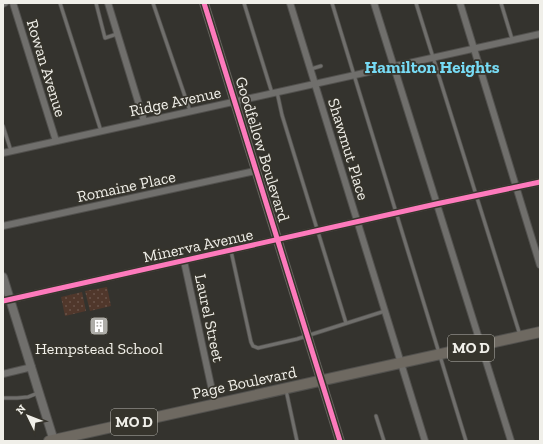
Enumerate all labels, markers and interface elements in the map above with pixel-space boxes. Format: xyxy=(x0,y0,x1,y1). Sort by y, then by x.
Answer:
street label: Rowan Avenue xyxy=(23,17,70,119)
district label: Hamilton Heights xyxy=(364,57,500,77)
street label: Goodfellow Boulevard xyxy=(231,74,294,224)
street label: Ridge Avenue xyxy=(128,83,223,120)
street label: Shawmut Place xyxy=(324,96,373,202)
street label: Romaine Place xyxy=(75,167,177,206)
street label: Minerva Avenue xyxy=(141,225,255,266)
street label: Laurel Street xyxy=(191,272,228,364)
building icon: Hempstead School xyxy=(88,315,110,337)
road number: MO D xyxy=(448,335,494,361)
place label: Hempstead School xyxy=(35,339,163,358)
street label: Page Boulevard xyxy=(190,362,298,403)
north arrow xyxy=(8,396,48,436)
text: N xyxy=(13,402,29,417)
road number: MO D xyxy=(111,409,157,435)

